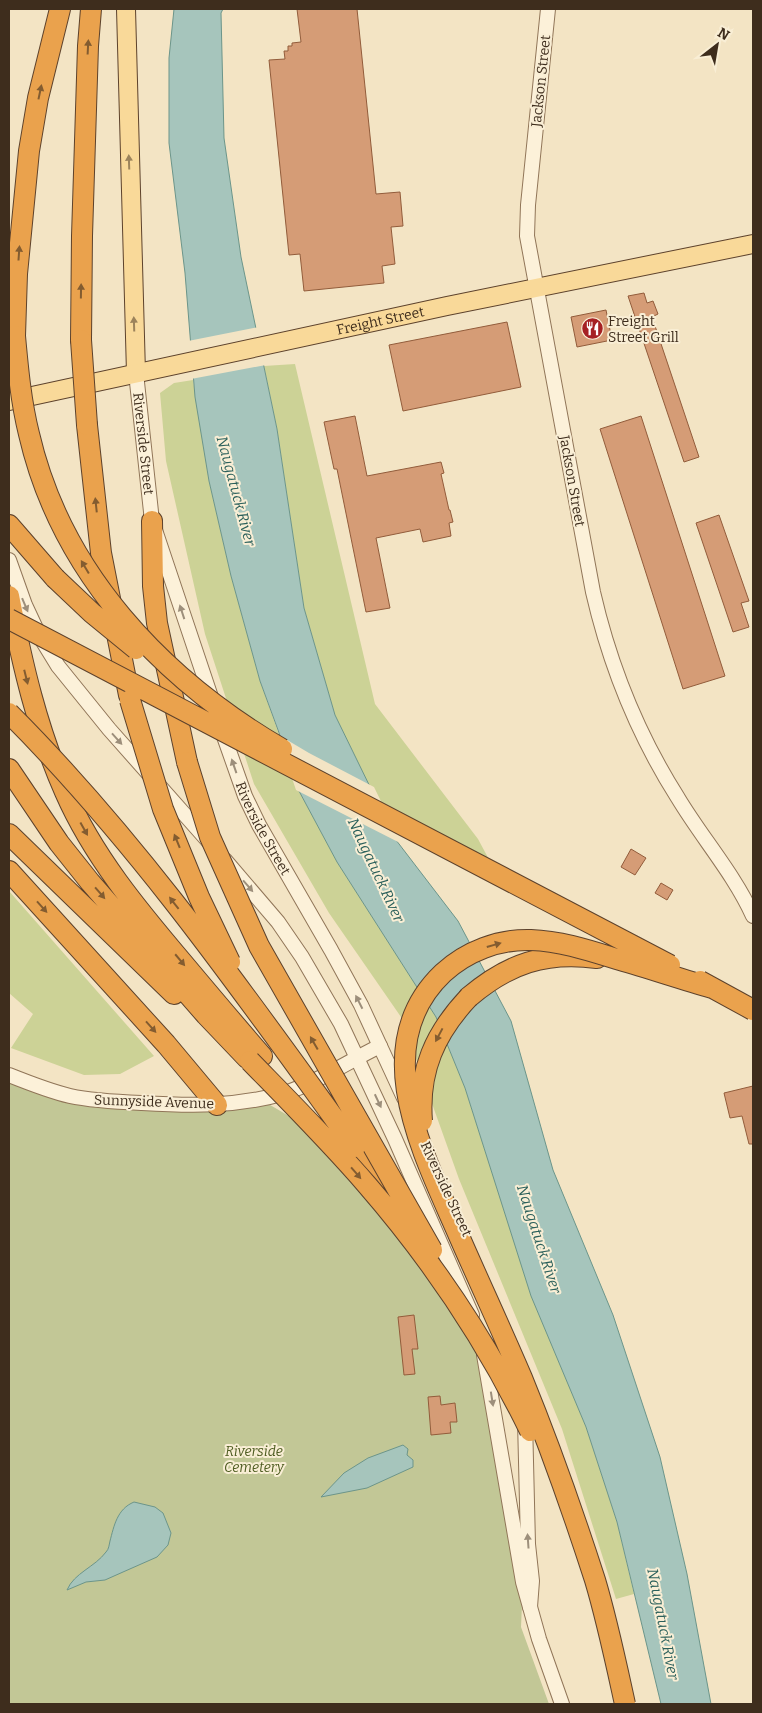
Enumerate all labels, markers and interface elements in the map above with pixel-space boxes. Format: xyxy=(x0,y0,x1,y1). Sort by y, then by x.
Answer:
north arrow xyxy=(692,20,742,70)
text: N xyxy=(714,24,733,44)
street label: Jackson Street xyxy=(528,34,554,129)
one-way arrow xyxy=(85,39,93,55)
one-way arrow xyxy=(36,84,44,99)
one-way arrow xyxy=(125,153,133,169)
one-way arrow xyxy=(15,244,23,260)
one-way arrow xyxy=(77,283,85,299)
street label: Freight Street xyxy=(335,303,426,338)
place label: Freight Street Grill xyxy=(608,313,679,346)
one-way arrow xyxy=(130,316,138,332)
restaurant icon: Freight Street Grill xyxy=(580,317,604,341)
street label: Riverside Street xyxy=(130,391,158,496)
street label: Jackson Street xyxy=(555,433,588,528)
water label: Naugatuck River xyxy=(213,434,260,549)
one-way arrow xyxy=(92,496,100,512)
one-way arrow xyxy=(80,560,89,573)
one-way arrow xyxy=(22,598,30,612)
one-way arrow xyxy=(178,604,185,619)
one-way arrow xyxy=(22,670,30,685)
one-way arrow xyxy=(111,732,123,744)
one-way arrow xyxy=(230,758,238,773)
street label: Riverside Street xyxy=(232,779,294,878)
water label: Naugatuck River xyxy=(344,815,408,926)
one-way arrow xyxy=(80,821,88,836)
one-way arrow xyxy=(172,834,180,848)
one-way arrow xyxy=(243,879,254,892)
one-way arrow xyxy=(94,886,105,899)
one-way arrow xyxy=(169,897,180,910)
one-way arrow xyxy=(36,901,47,914)
one-way arrow xyxy=(486,941,501,949)
one-way arrow xyxy=(174,953,185,966)
one-way arrow xyxy=(355,995,363,1009)
one-way arrow xyxy=(145,1021,157,1033)
one-way arrow xyxy=(435,1028,443,1043)
one-way arrow xyxy=(309,1037,318,1050)
street label: Sunnyside Avenue xyxy=(94,1091,214,1113)
one-way arrow xyxy=(374,1094,382,1108)
street label: Riverside Street xyxy=(417,1139,475,1239)
one-way arrow xyxy=(351,1166,362,1179)
water label: Naugatuck River xyxy=(513,1182,565,1296)
one-way arrow xyxy=(489,1391,497,1407)
park label: Riverside Cemetery xyxy=(224,1443,285,1476)
one-way arrow xyxy=(523,1533,531,1549)
water label: Naugatuck River xyxy=(643,1567,683,1682)

